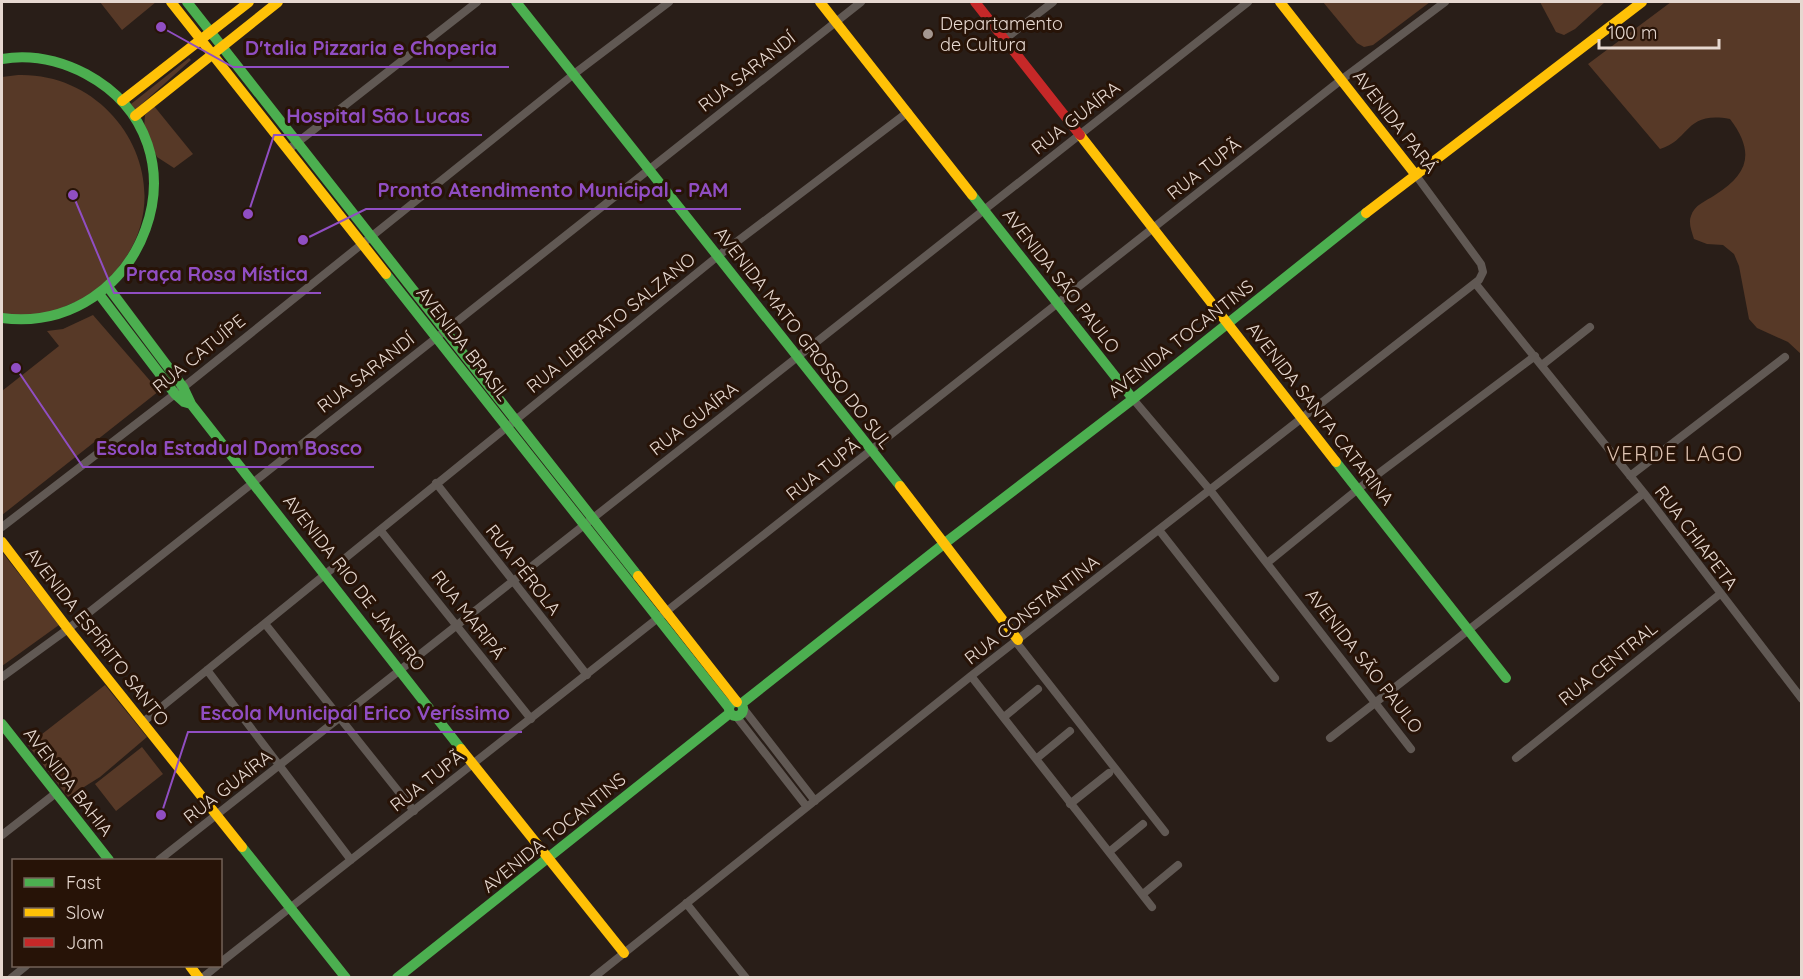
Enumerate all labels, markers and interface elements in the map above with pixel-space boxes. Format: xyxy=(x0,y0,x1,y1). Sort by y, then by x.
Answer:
place label: Departamento de Cultura xyxy=(940,12,1063,56)
scale bar xyxy=(1599,12,1719,50)
text: 100 m xyxy=(1608,21,1657,44)
street label: RUA SARANDÍ xyxy=(693,26,800,117)
marker: Departamento de Cultura xyxy=(921,27,935,41)
callout: D'talia Pizzaria e Choperia xyxy=(233,29,509,67)
text: D'talia Pizzaria e Choperia xyxy=(245,35,497,60)
street label: AVENIDA PARÁ xyxy=(1348,66,1443,178)
street label: RUA GUAÍRA xyxy=(1027,76,1125,159)
callout: Hospital São Lucas xyxy=(274,97,482,135)
text: Hospital São Lucas xyxy=(286,103,470,128)
street label: RUA TUPÃ xyxy=(1162,132,1245,205)
callout: Pronto Atendimento Municipal - PAM xyxy=(366,171,741,209)
text: Pronto Atendimento Municipal - PAM xyxy=(378,177,728,202)
street label: AVENIDA SÃO PAULO xyxy=(998,204,1125,358)
street label: AVENIDA MATO GROSSO DO SUL xyxy=(710,222,897,454)
street label: RUA LIBERATO SALZANO xyxy=(522,247,700,398)
callout: Praça Rosa Mística xyxy=(114,255,321,293)
text: Praça Rosa Mística xyxy=(126,261,308,286)
street label: AVENIDA TOCANTINS xyxy=(1103,275,1258,403)
street label: AVENIDA BRASIL xyxy=(412,282,515,406)
street label: RUA CATUÍPE xyxy=(148,309,250,398)
street label: AVENIDA SANTA CATARINA xyxy=(1242,318,1399,510)
street label: RUA SARANDÍ xyxy=(312,327,419,418)
street label: RUA GUAÍRA xyxy=(645,377,743,460)
callout: Escola Estadual Dom Bosco xyxy=(83,429,374,467)
street label: RUA TUPÃ xyxy=(781,433,864,506)
text: Escola Estadual Dom Bosco xyxy=(96,435,362,460)
district label: VERDE LAGO xyxy=(1607,441,1743,466)
street label: RUA CHIAPETA xyxy=(1650,481,1743,595)
street label: AVENIDA RIO DE JANEIRO xyxy=(278,490,430,676)
street label: RUA PÉROLA xyxy=(481,520,566,620)
street label: AVENIDA ESPÍRITO SANTO xyxy=(21,543,174,730)
street label: RUA CONSTANTINA xyxy=(960,550,1104,669)
street label: RUA MARIPÁ xyxy=(426,566,511,664)
street label: AVENIDA SÃO PAULO xyxy=(1301,584,1428,738)
street label: RUA CENTRAL xyxy=(1554,617,1662,710)
callout: Escola Municipal Erico Veríssimo xyxy=(188,694,522,732)
text: Escola Municipal Erico Veríssimo xyxy=(200,700,510,725)
street label: AVENIDA BAHIA xyxy=(19,723,118,841)
street label: RUA TUPÃ xyxy=(385,744,468,817)
street label: RUA GUAÍRA xyxy=(179,745,277,828)
street label: AVENIDA TOCANTINS xyxy=(477,767,630,898)
legend xyxy=(12,859,222,967)
text: Fast xyxy=(66,871,101,894)
text: Slow xyxy=(66,901,104,924)
text: Jam xyxy=(66,931,104,954)

